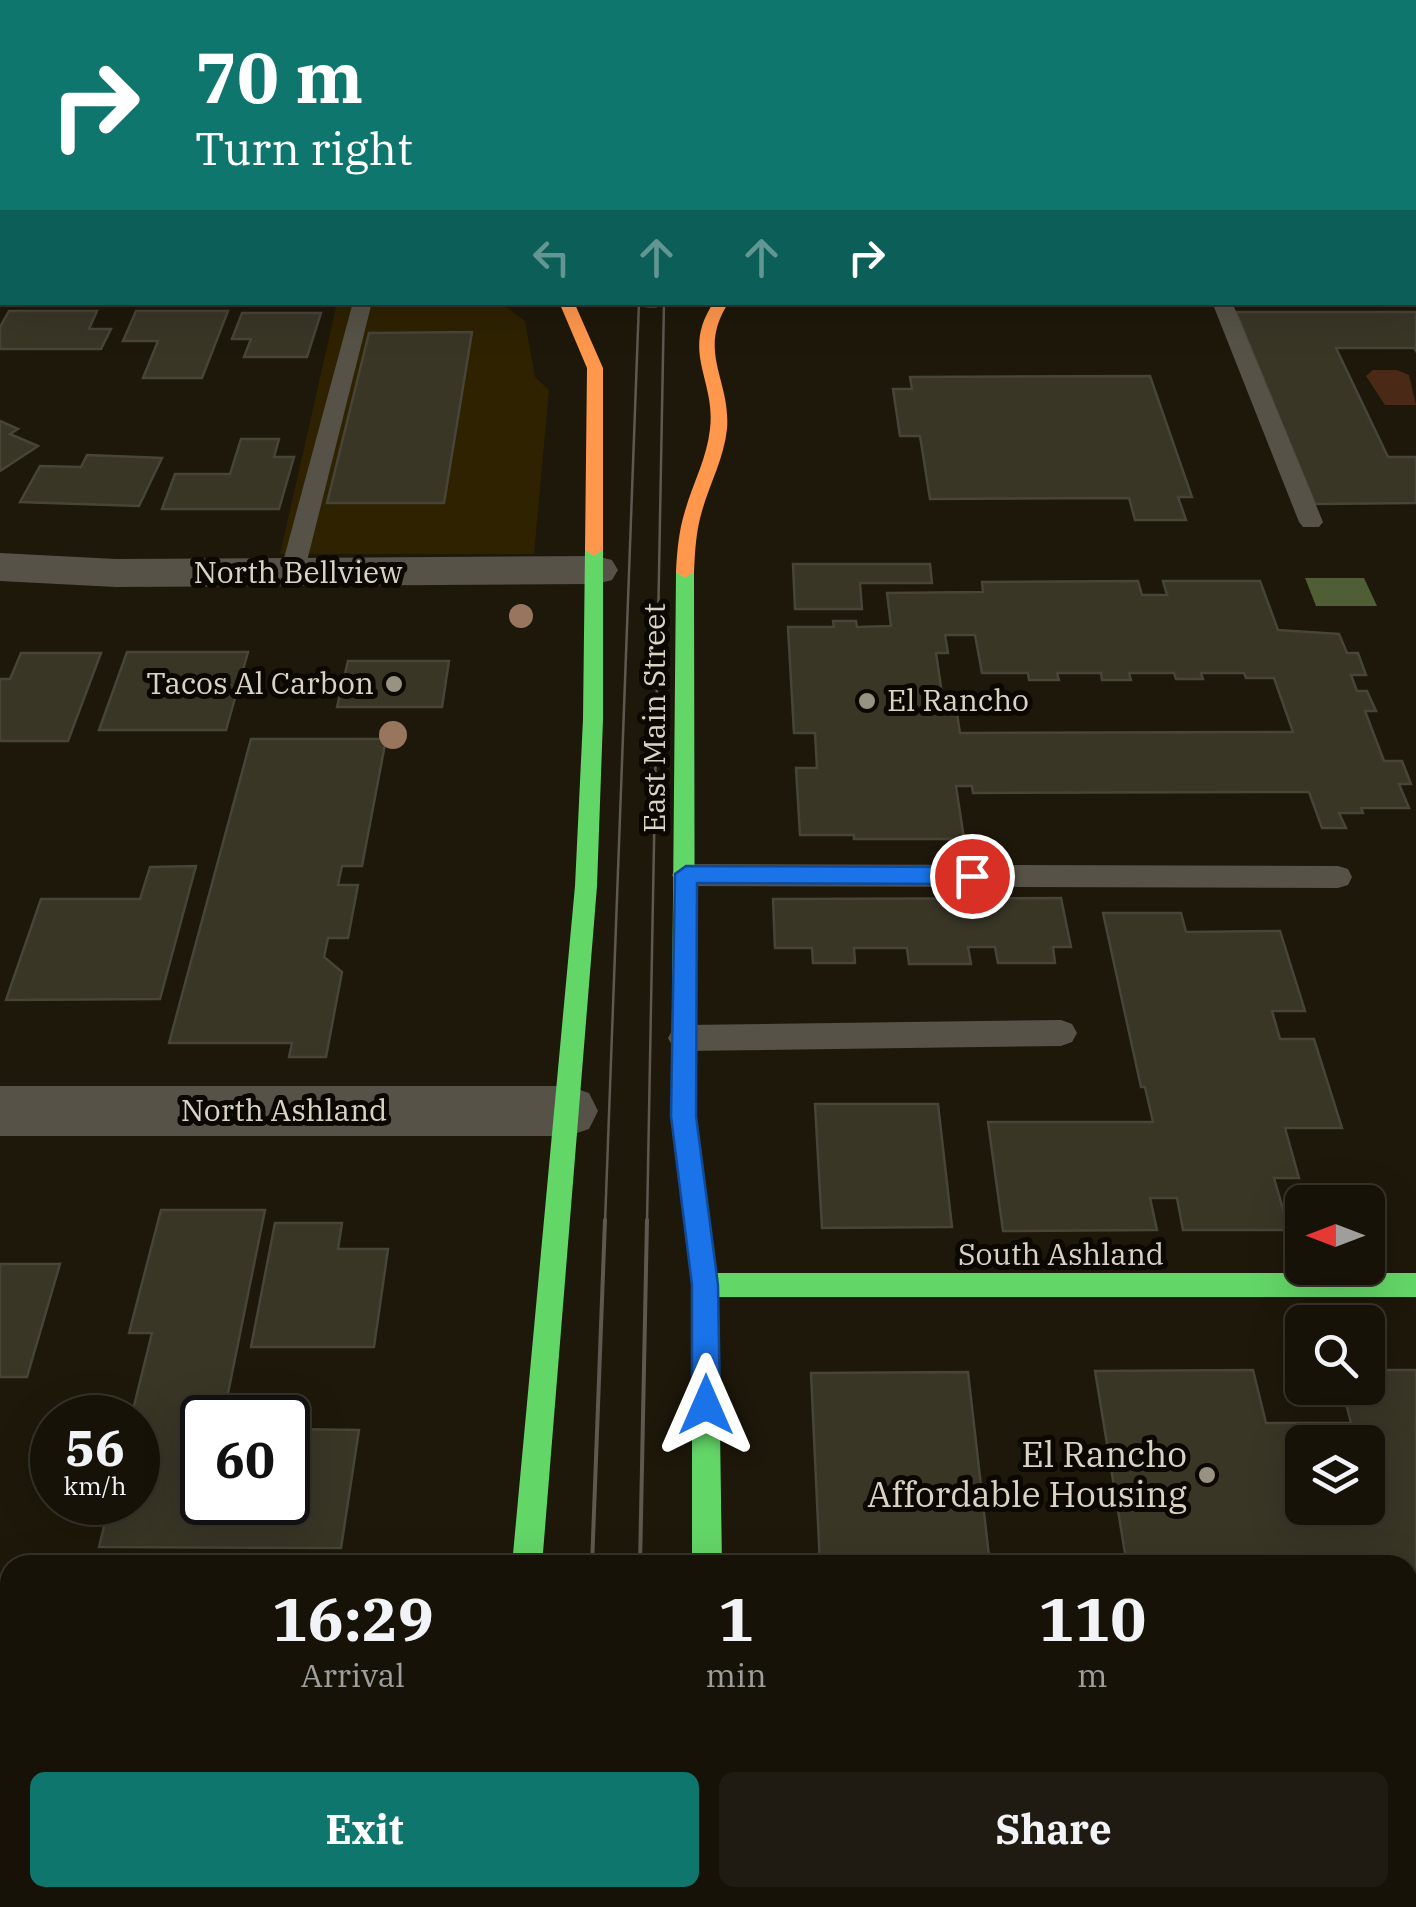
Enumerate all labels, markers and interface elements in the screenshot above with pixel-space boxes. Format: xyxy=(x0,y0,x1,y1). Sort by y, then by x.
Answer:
text: 70 m xyxy=(195,31,363,122)
icon: right xyxy=(30,40,160,170)
text: Turn right xyxy=(195,119,413,177)
icon: left xyxy=(524,230,579,285)
icon: ahead xyxy=(629,230,684,285)
icon: ahead xyxy=(734,230,789,285)
icon: right xyxy=(839,230,894,285)
street label: North Bellview xyxy=(193,552,403,591)
street label: East Main Street xyxy=(634,603,673,833)
place label: Tacos Al Carbon xyxy=(146,663,374,702)
marker: Tacos Al Carbon xyxy=(383,673,405,695)
place label: El Rancho xyxy=(887,680,1029,719)
marker: El Rancho xyxy=(856,690,878,712)
pin xyxy=(930,834,1015,919)
icon: arrive xyxy=(945,849,1000,904)
street label: North Ashland xyxy=(181,1090,387,1129)
north arrow xyxy=(1285,1185,1385,1285)
map controls xyxy=(1285,1185,1385,1525)
street label: South Ashland xyxy=(958,1234,1164,1273)
button: search xyxy=(1285,1305,1385,1405)
position arrow xyxy=(654,1353,758,1457)
speed limit sign: 60 xyxy=(180,1395,310,1525)
text: 56 xyxy=(65,1415,125,1480)
button: layers xyxy=(1285,1425,1385,1525)
place label: El Rancho Affordable Housing xyxy=(867,1431,1187,1517)
marker: El Rancho Affordable Housing xyxy=(1196,1464,1218,1486)
text: km/h xyxy=(63,1469,127,1502)
text: 16:29 xyxy=(272,1579,434,1658)
text: 1 xyxy=(718,1579,754,1658)
text: 110 xyxy=(1038,1579,1146,1658)
text: Arrival xyxy=(301,1654,405,1696)
text: min xyxy=(706,1654,767,1696)
text: m xyxy=(1077,1654,1108,1696)
button: Exit xyxy=(30,1772,699,1887)
button: Share xyxy=(719,1772,1388,1887)

